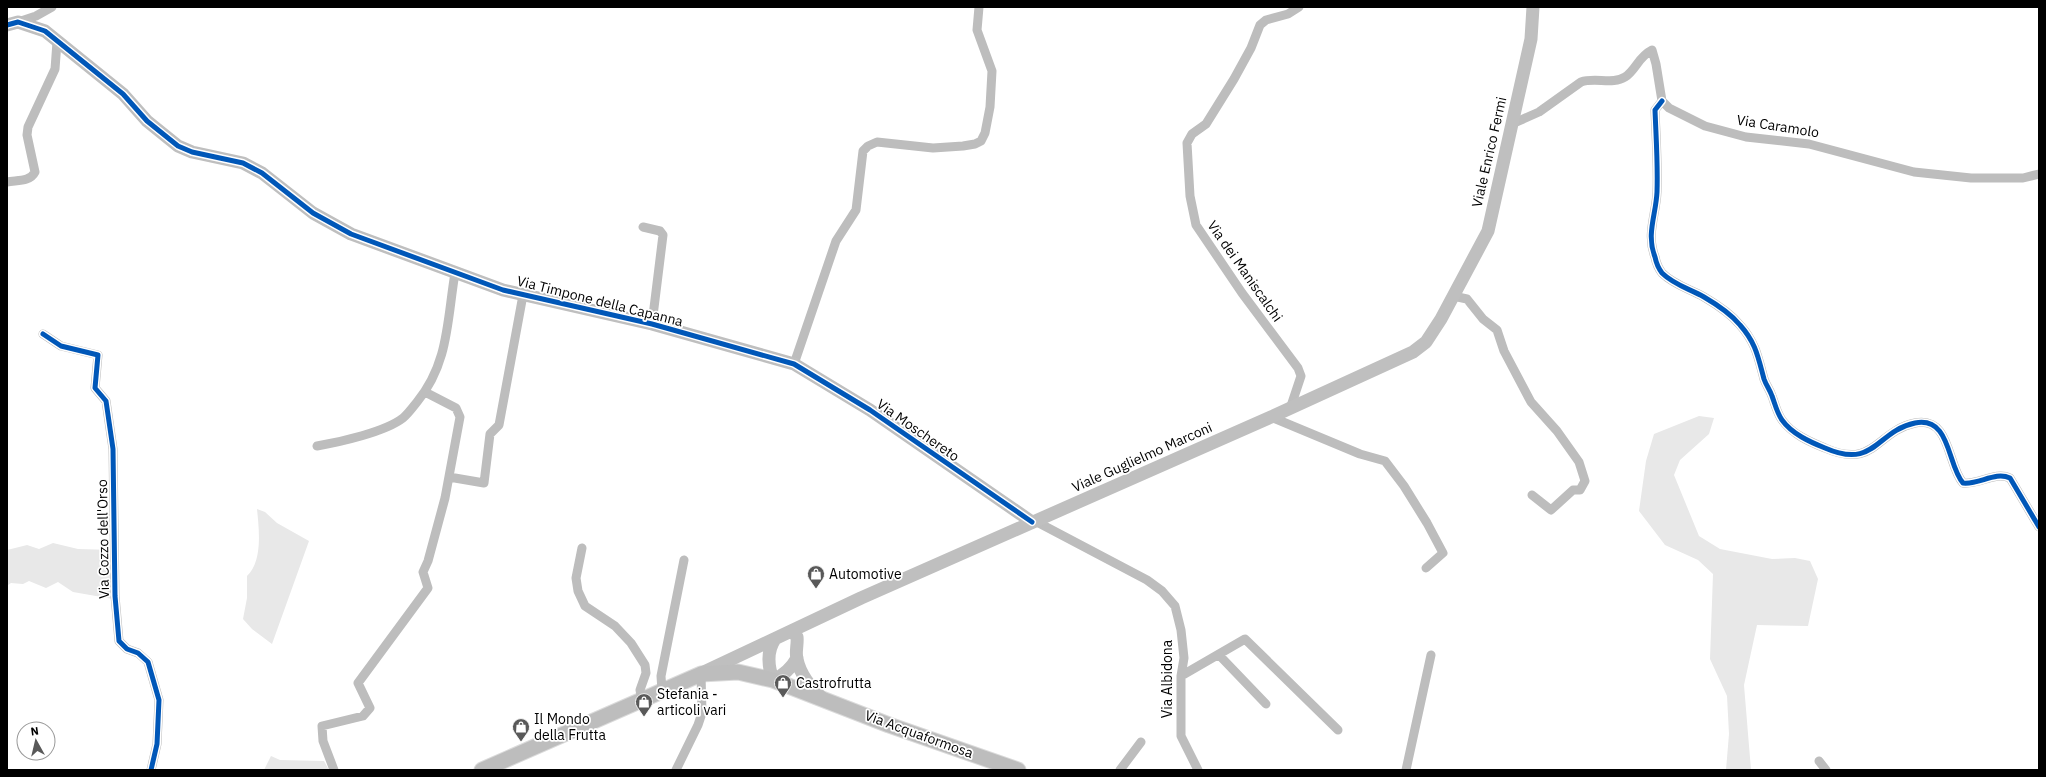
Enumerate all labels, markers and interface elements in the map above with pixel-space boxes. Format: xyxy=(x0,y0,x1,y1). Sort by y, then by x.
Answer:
street label: Viale Enrico Fermi xyxy=(1467,95,1511,209)
street label: Via Caramolo xyxy=(1735,111,1821,141)
street label: Via dei Maniscalchi xyxy=(1203,217,1287,325)
street label: Via Timpone della Capanna xyxy=(515,272,686,331)
street label: Via Moschereto xyxy=(873,395,963,465)
street label: Viale Guglielmo Marconi xyxy=(1069,418,1215,496)
street label: Via Cozzo dell'Orso xyxy=(93,479,113,599)
shop icon: Automotive xyxy=(806,564,826,589)
place label: Automotive xyxy=(829,565,902,583)
street label: Via Albidona xyxy=(1158,639,1176,718)
shop icon: Castrofrutta xyxy=(773,673,793,698)
place label: Castrofrutta xyxy=(796,674,872,692)
place label: Stefania - articoli vari xyxy=(657,685,726,719)
shop icon: Stefania - articoli vari xyxy=(634,692,654,717)
street label: Via Acquaformosa xyxy=(862,706,976,762)
place label: Il Mondo della Frutta xyxy=(534,710,606,744)
shop icon: Il Mondo della Frutta xyxy=(511,717,531,742)
north arrow xyxy=(16,721,56,761)
text: N xyxy=(30,724,40,739)

